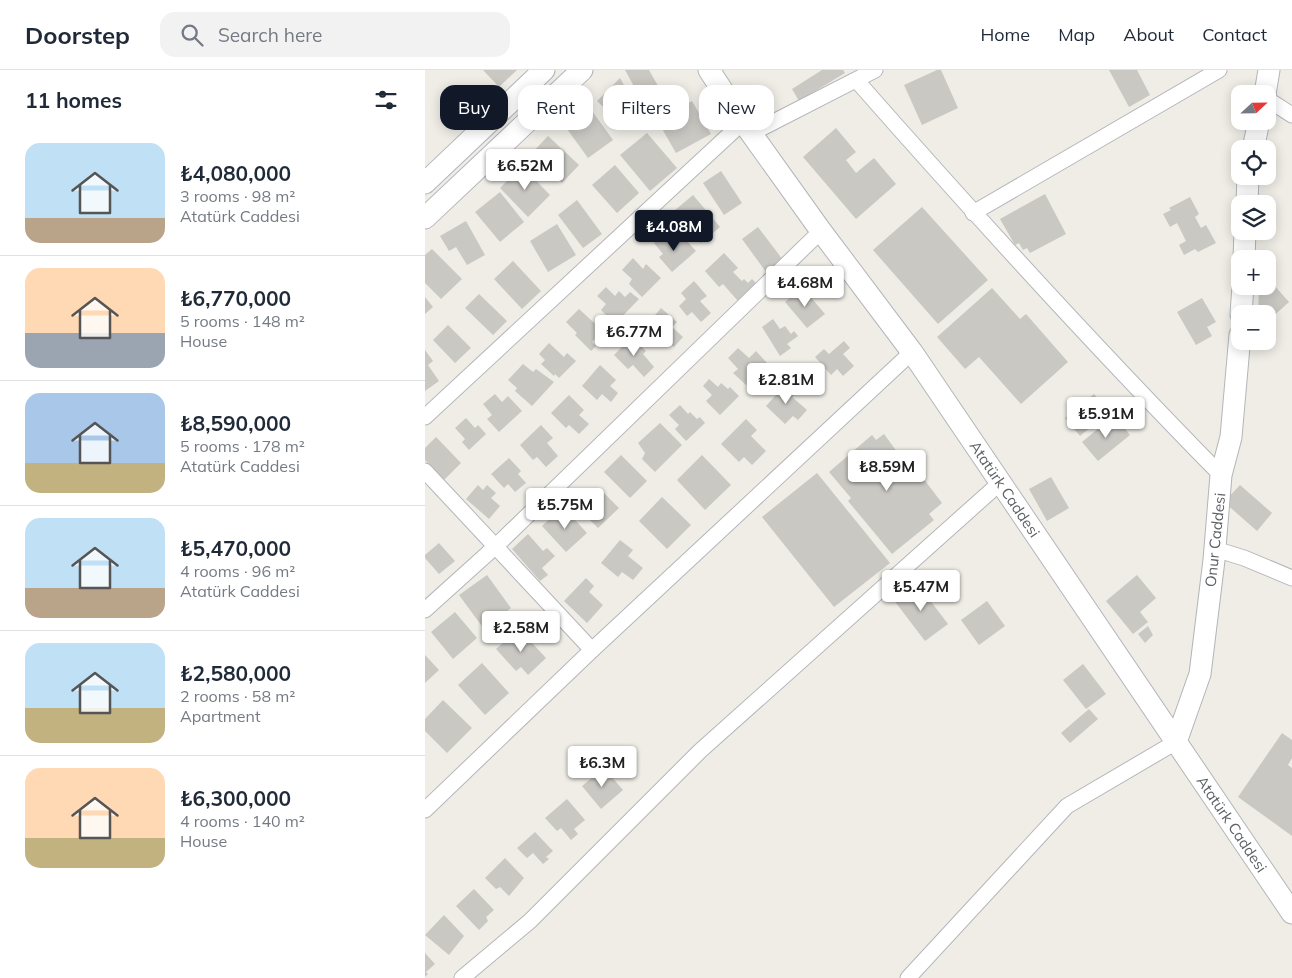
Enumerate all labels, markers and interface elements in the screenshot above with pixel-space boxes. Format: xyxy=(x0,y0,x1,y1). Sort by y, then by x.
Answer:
search box xyxy=(160,12,510,57)
text: Doorstep xyxy=(25,20,130,50)
icon: search xyxy=(178,21,206,49)
text: Search here xyxy=(218,23,322,47)
text: Home xyxy=(980,23,1030,46)
text: Map xyxy=(1058,23,1095,46)
text: About xyxy=(1123,23,1174,46)
text: Contact xyxy=(1202,23,1267,46)
chip: Buy xyxy=(440,85,508,130)
chip: Rent xyxy=(518,85,593,130)
chip: Filters xyxy=(603,85,689,130)
chip: New xyxy=(699,85,774,130)
north arrow xyxy=(1231,85,1276,130)
map controls xyxy=(1231,85,1276,350)
icon: filters xyxy=(372,86,400,114)
text: 11 homes xyxy=(25,87,122,113)
button: locate xyxy=(1231,140,1276,185)
pin: ₺6.52M xyxy=(484,148,566,191)
text: ₺6.52M xyxy=(497,155,553,175)
text: ₺4,080,000 xyxy=(180,160,291,186)
icon: home xyxy=(65,163,125,223)
text: 3 rooms · 98 m² xyxy=(180,186,295,206)
button: layers xyxy=(1231,195,1276,240)
text: Atatürk Caddesi xyxy=(180,206,300,226)
pin: ₺4.08M xyxy=(633,210,715,252)
text: ₺4.08M xyxy=(646,216,702,236)
button: + xyxy=(1231,250,1276,295)
pin: ₺4.68M xyxy=(764,266,846,308)
text: ₺4.68M xyxy=(777,272,833,292)
text: ₺6,770,000 xyxy=(180,285,291,311)
icon: home xyxy=(65,288,125,348)
button: − xyxy=(1231,305,1276,350)
text: 5 rooms · 148 m² xyxy=(180,311,305,331)
pin: ₺6.77M xyxy=(593,314,675,357)
text: ₺6.77M xyxy=(606,321,662,341)
text: House xyxy=(180,331,227,351)
pin: ₺2.81M xyxy=(745,362,827,405)
text: ₺2.81M xyxy=(758,369,814,389)
pin: ₺5.91M xyxy=(1065,396,1147,439)
text: ₺5.91M xyxy=(1078,403,1134,423)
text: ₺8,590,000 xyxy=(180,410,291,436)
icon: home xyxy=(65,413,125,473)
text: 5 rooms · 178 m² xyxy=(180,436,305,456)
street label: Atatürk Caddesi xyxy=(966,437,1044,541)
pin: ₺8.59M xyxy=(846,450,928,492)
text: Atatürk Caddesi xyxy=(180,456,300,476)
text: ₺8.59M xyxy=(859,456,915,476)
pin: ₺5.75M xyxy=(524,488,606,530)
street label: Onur Caddesi xyxy=(1201,492,1229,588)
text: ₺5.75M xyxy=(537,494,593,514)
text: ₺5,470,000 xyxy=(180,535,291,561)
icon: home xyxy=(65,538,125,598)
text: 4 rooms · 96 m² xyxy=(180,561,295,581)
pin: ₺5.47M xyxy=(880,570,962,612)
text: ₺5.47M xyxy=(893,576,949,596)
text: Atatürk Caddesi xyxy=(180,581,300,601)
pin: ₺2.58M xyxy=(480,610,562,653)
text: ₺2.58M xyxy=(493,617,549,637)
text: ₺2,580,000 xyxy=(180,660,291,686)
icon: home xyxy=(65,663,125,723)
text: 2 rooms · 58 m² xyxy=(180,686,295,706)
text: Apartment xyxy=(180,706,261,726)
pin: ₺6.3M xyxy=(567,746,637,788)
text: ₺6.3M xyxy=(579,752,625,772)
street label: Atatürk Caddesi xyxy=(1193,772,1271,876)
text: ₺6,300,000 xyxy=(180,785,291,811)
icon: home xyxy=(65,788,125,848)
text: 4 rooms · 140 m² xyxy=(180,811,305,831)
text: House xyxy=(180,831,227,851)

